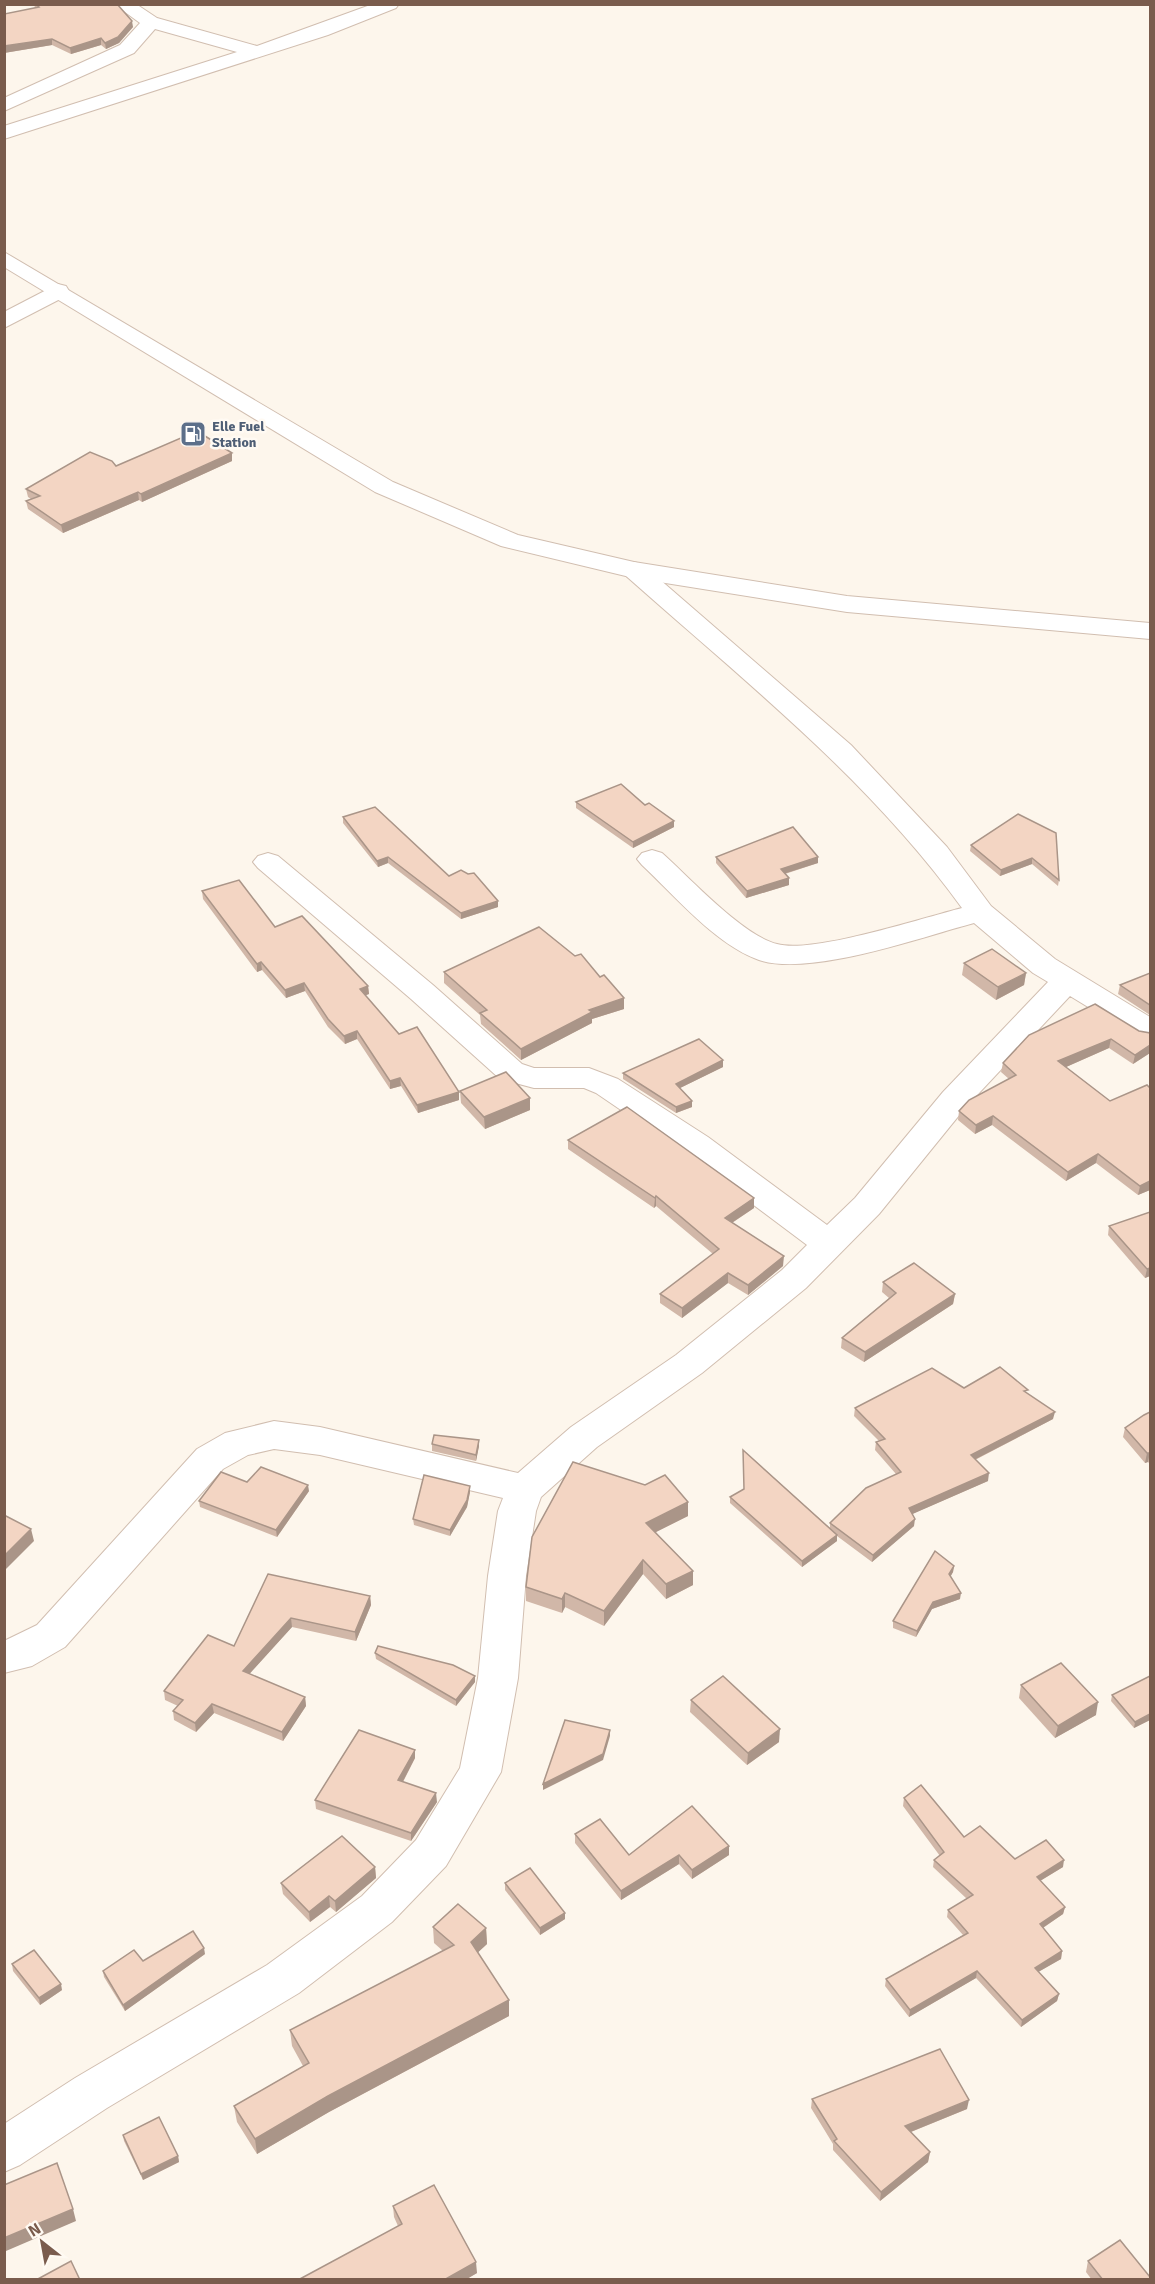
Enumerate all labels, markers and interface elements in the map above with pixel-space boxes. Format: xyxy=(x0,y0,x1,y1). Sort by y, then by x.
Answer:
place label: Elle Fuel Station xyxy=(212,418,265,451)
fuel station icon: Elle Fuel Station xyxy=(178,419,208,449)
north arrow xyxy=(12,2212,72,2272)
text: N xyxy=(25,2219,45,2241)

